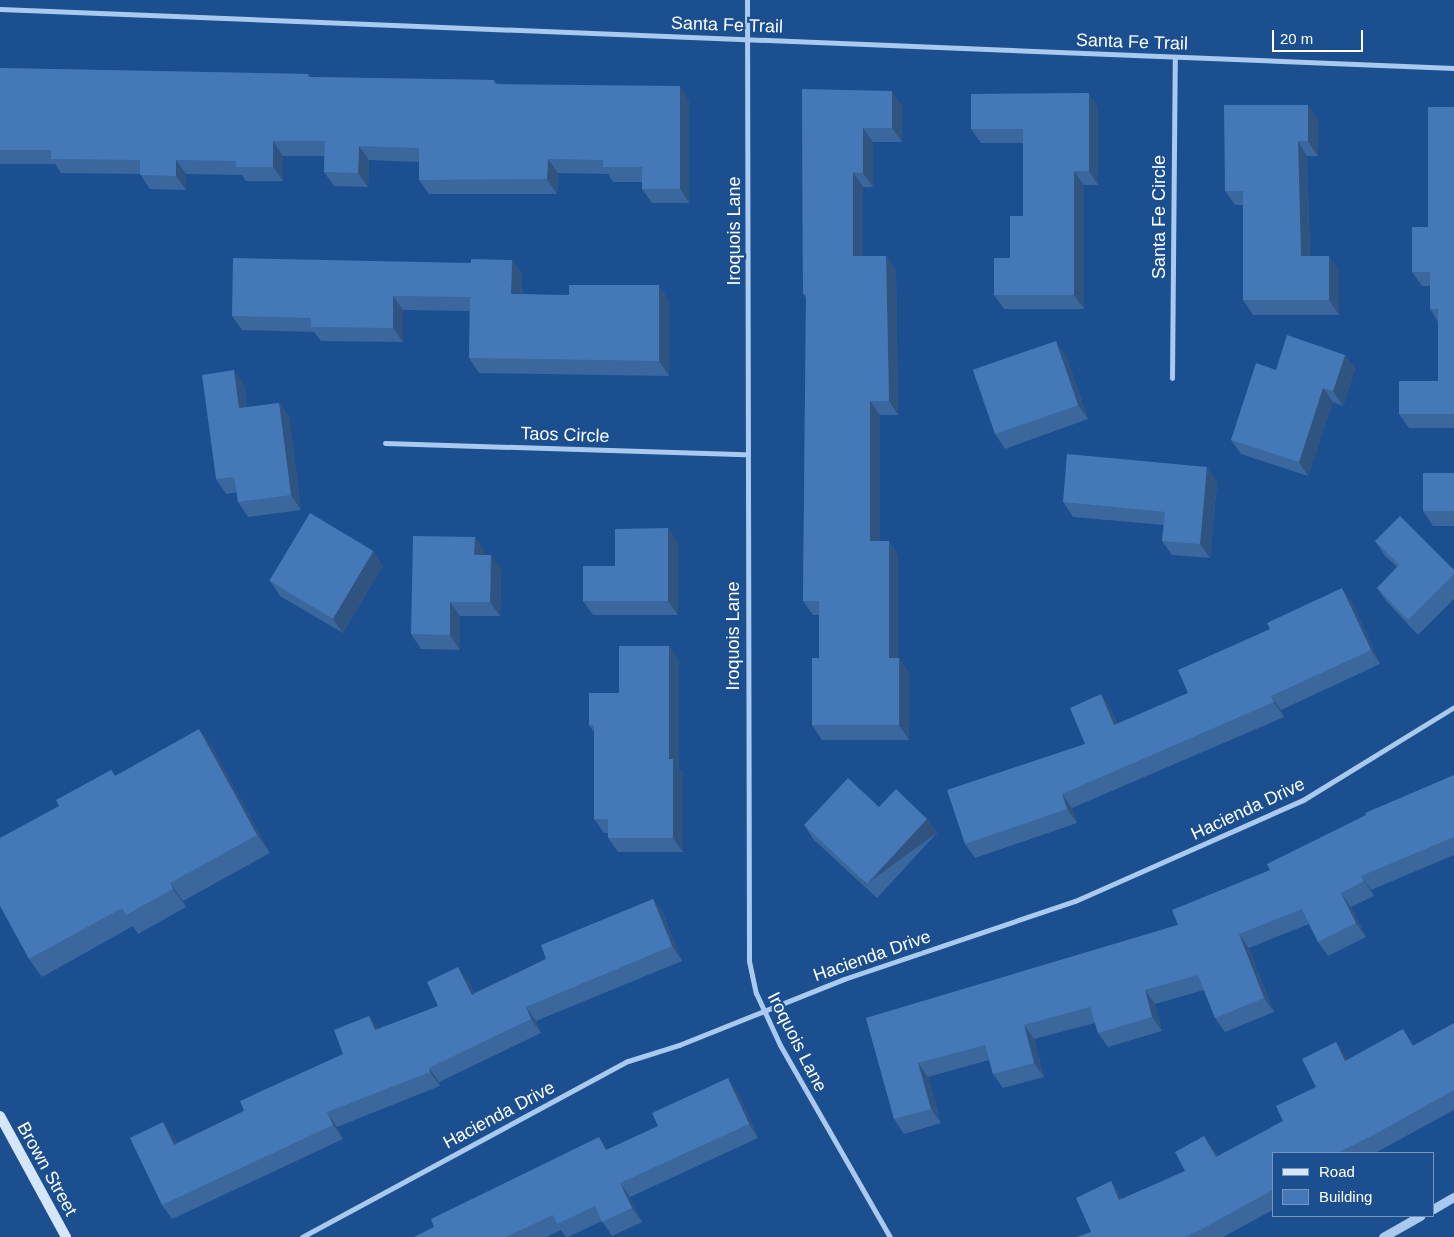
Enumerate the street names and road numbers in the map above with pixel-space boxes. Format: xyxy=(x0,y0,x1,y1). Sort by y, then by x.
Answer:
street label: Santa Fe Trail xyxy=(670,12,784,38)
street label: Santa Fe Trail xyxy=(1075,29,1189,55)
street label: Santa Fe Circle xyxy=(1148,155,1170,279)
street label: Iroquois Lane xyxy=(723,176,745,286)
street label: Taos Circle xyxy=(520,423,610,447)
street label: Iroquois Lane xyxy=(722,581,744,691)
street label: Hacienda Drive xyxy=(1188,773,1308,845)
street label: Hacienda Drive xyxy=(810,926,934,986)
street label: Iroquois Lane xyxy=(763,989,831,1095)
street label: Hacienda Drive xyxy=(440,1077,558,1153)
street label: Brown Street xyxy=(12,1118,82,1220)

